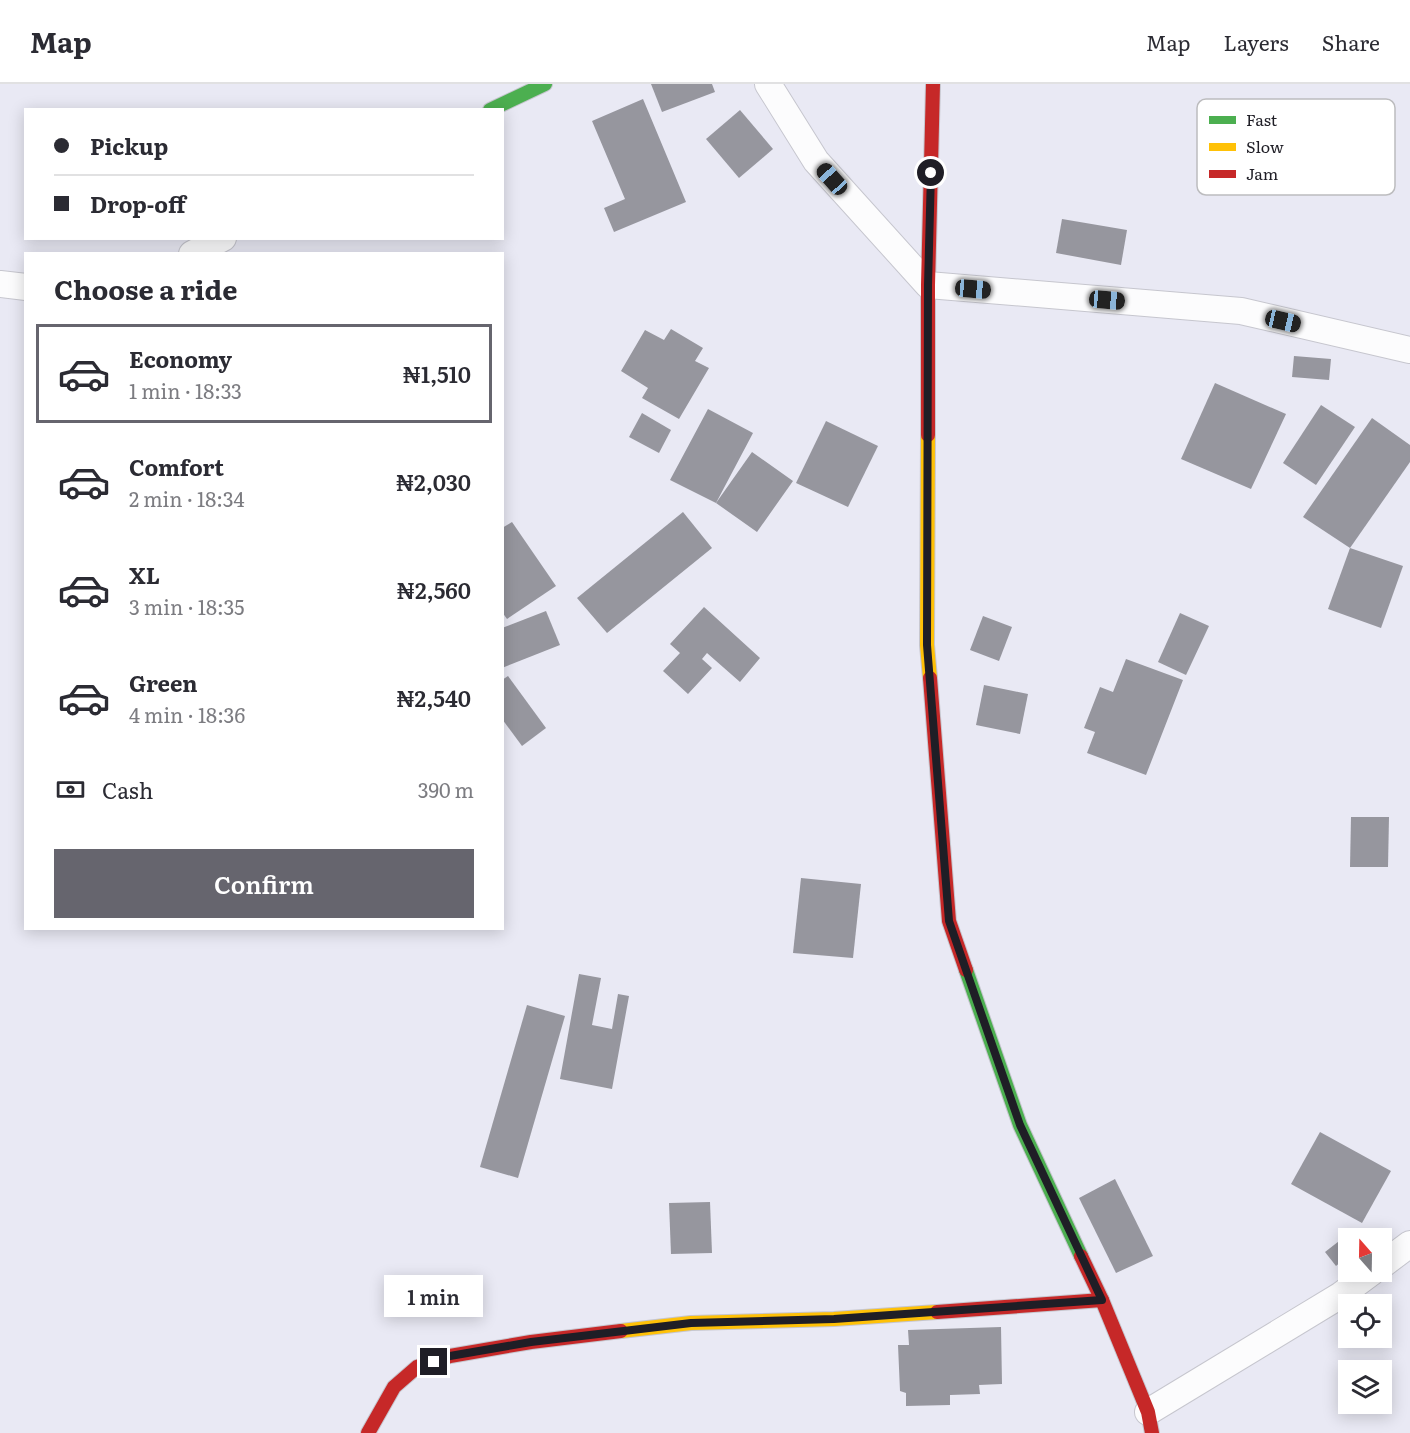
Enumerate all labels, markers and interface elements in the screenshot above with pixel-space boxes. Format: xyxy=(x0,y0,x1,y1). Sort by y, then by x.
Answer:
text: Map xyxy=(30,20,92,62)
text: Map xyxy=(1146,26,1191,57)
text: Layers xyxy=(1224,26,1289,57)
text: Share xyxy=(1322,26,1380,57)
legend xyxy=(1197,99,1395,195)
text: Fast xyxy=(1246,107,1278,131)
text: Pickup xyxy=(90,129,168,162)
text: Slow xyxy=(1246,134,1284,158)
route start xyxy=(917,159,944,186)
car xyxy=(813,160,851,198)
text: Jam xyxy=(1246,161,1279,185)
text: Drop-off xyxy=(90,187,186,220)
text: Choose a ride xyxy=(54,268,237,308)
car xyxy=(954,278,992,300)
car xyxy=(1088,289,1126,311)
car xyxy=(1263,308,1303,334)
text: Economy xyxy=(129,342,232,375)
icon: car xyxy=(57,347,111,401)
text: ₦1,510 xyxy=(402,357,471,390)
text: 1 min · 18:33 xyxy=(129,375,242,405)
text: Comfort xyxy=(129,450,224,483)
icon: car xyxy=(57,455,111,509)
text: ₦2,030 xyxy=(396,465,471,498)
text: 2 min · 18:34 xyxy=(129,483,244,513)
text: XL xyxy=(129,558,160,591)
icon: car xyxy=(57,563,111,617)
text: ₦2,560 xyxy=(397,573,471,606)
text: 3 min · 18:35 xyxy=(129,591,244,621)
text: Green xyxy=(129,666,198,699)
icon: car xyxy=(57,671,111,725)
text: ₦2,540 xyxy=(396,681,471,714)
text: 4 min · 18:36 xyxy=(129,699,245,729)
icon: cash xyxy=(54,773,87,806)
text: Cash xyxy=(102,773,153,806)
text: 390 m xyxy=(418,774,474,804)
button: Confirm xyxy=(54,849,474,918)
north arrow xyxy=(1338,1228,1392,1282)
map controls xyxy=(1338,1228,1392,1414)
callout: 1 min xyxy=(384,1275,484,1317)
text: 1 min xyxy=(407,1281,460,1311)
button: locate xyxy=(1338,1294,1392,1348)
route end xyxy=(420,1348,447,1375)
button: layers xyxy=(1338,1360,1392,1414)

